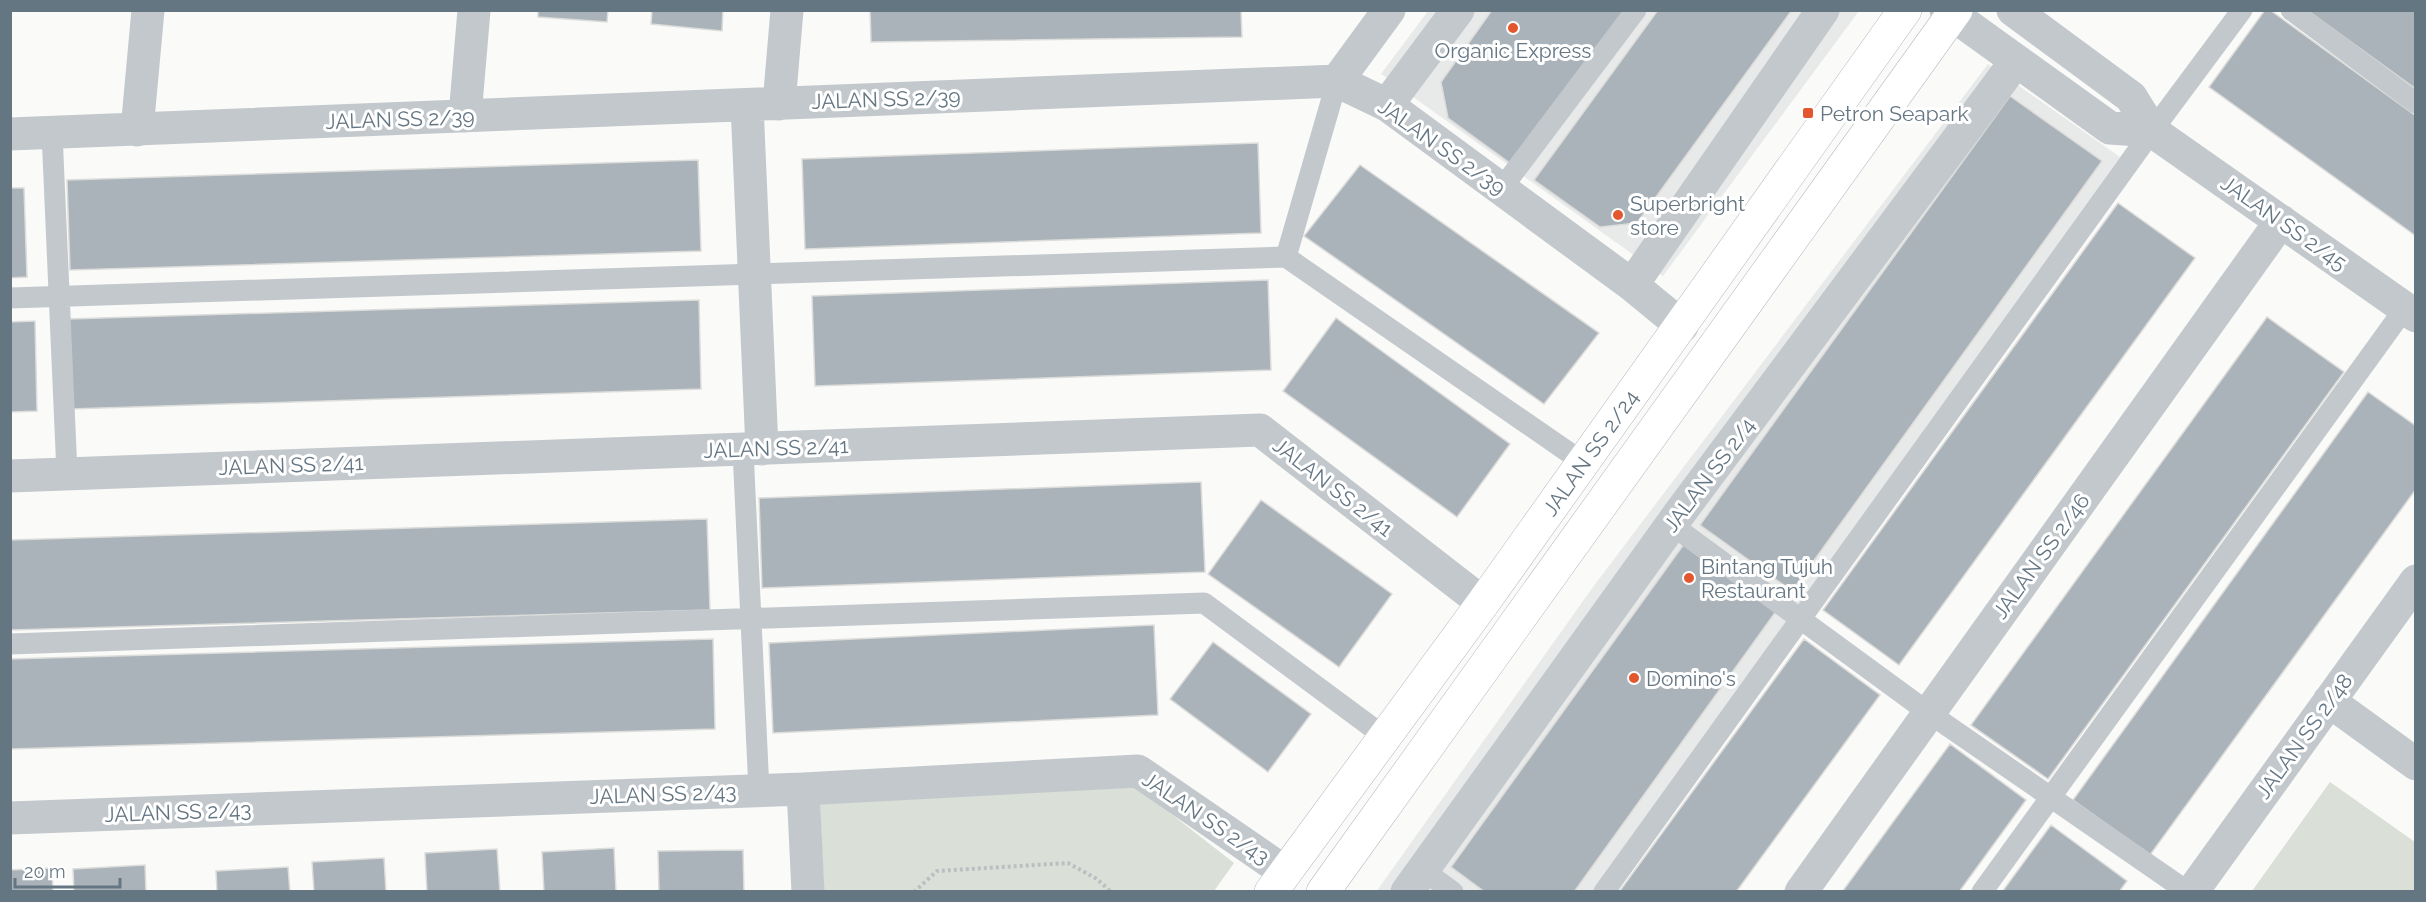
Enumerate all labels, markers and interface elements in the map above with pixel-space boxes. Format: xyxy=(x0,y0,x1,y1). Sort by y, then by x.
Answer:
marker: Organic Express xyxy=(1506,21,1520,35)
place label: Organic Express xyxy=(1435,38,1591,63)
street label: JALAN SS 2/39 xyxy=(811,84,961,114)
street label: JALAN SS 2/39 xyxy=(1374,94,1510,200)
place label: Petron Seapark xyxy=(1820,101,1969,126)
street label: JALAN SS 2/39 xyxy=(325,104,475,134)
marker: Petron Seapark xyxy=(1801,106,1815,120)
street label: JALAN SS 2/45 xyxy=(2216,170,2352,276)
place label: Superbright store xyxy=(1630,191,1745,240)
marker: Superbright store xyxy=(1611,208,1625,222)
street label: JALAN SS 2/24 xyxy=(1537,385,1643,520)
street label: JALAN SS 2/4 xyxy=(1658,413,1760,537)
street label: JALAN SS 2/41 xyxy=(703,433,849,463)
street label: JALAN SS 2/41 xyxy=(1268,433,1398,541)
street label: JALAN SS 2/41 xyxy=(218,450,364,480)
street label: JALAN SS 2/46 xyxy=(1987,489,2095,623)
place label: Bintang Tujuh Restaurant xyxy=(1701,554,1833,603)
marker: Bintang Tujuh Restaurant xyxy=(1682,571,1696,585)
place label: Domino's xyxy=(1646,666,1736,691)
street label: JALAN SS 2/48 xyxy=(2250,669,2358,803)
marker: Domino's xyxy=(1627,671,1641,685)
street label: JALAN SS 2/43 xyxy=(1138,766,1274,870)
street label: JALAN SS 2/43 xyxy=(589,779,737,809)
street label: JALAN SS 2/43 xyxy=(104,797,252,827)
scale bar xyxy=(15,851,120,889)
text: 20 m xyxy=(24,861,66,882)

